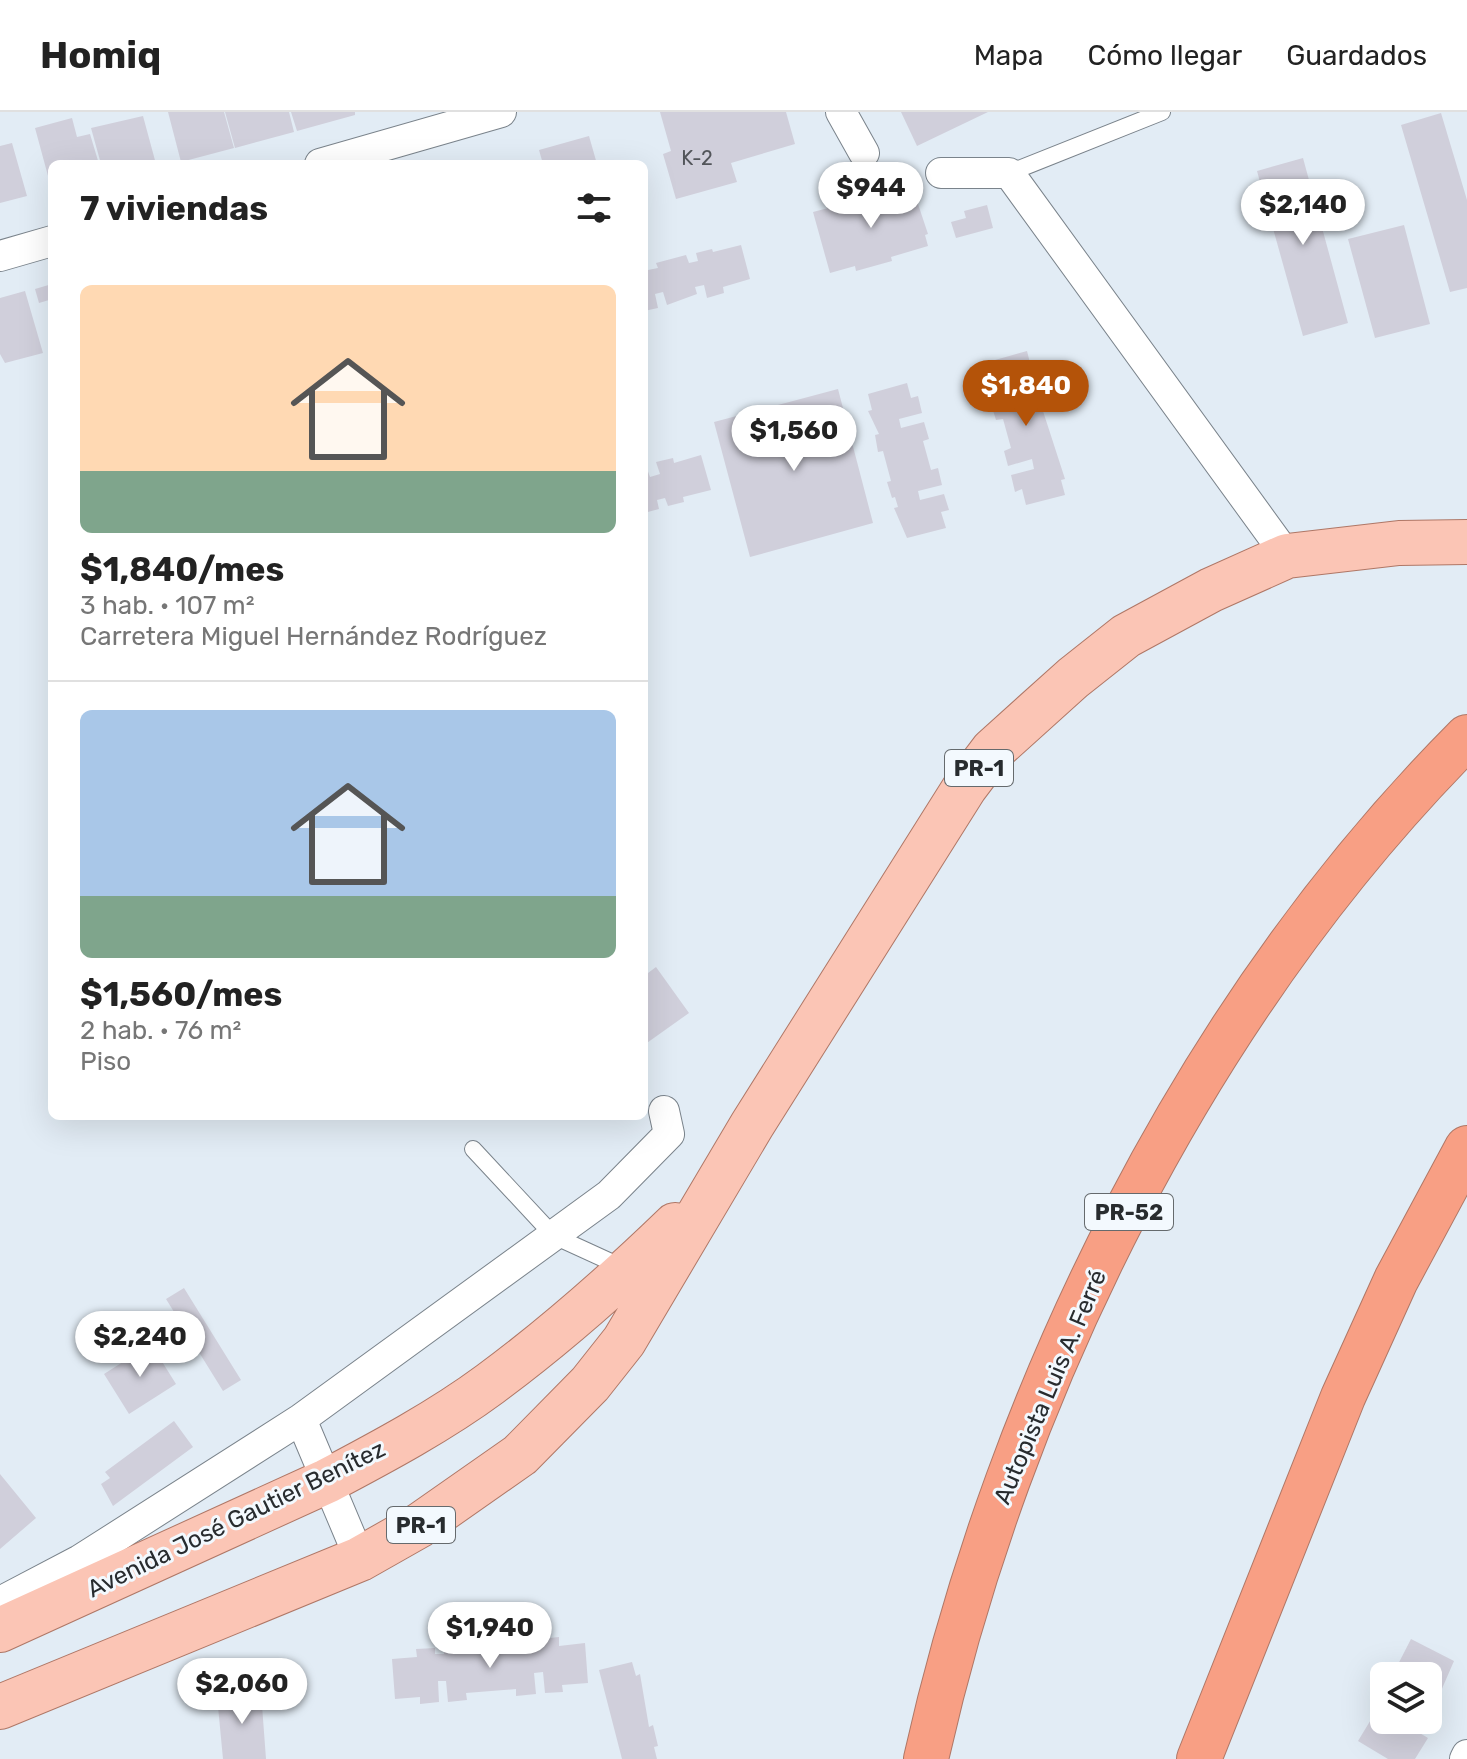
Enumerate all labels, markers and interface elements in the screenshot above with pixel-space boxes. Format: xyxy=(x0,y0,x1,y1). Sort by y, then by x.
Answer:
text: Homiq xyxy=(40,32,161,78)
text: Mapa xyxy=(974,39,1043,72)
text: Cómo llegar xyxy=(1087,39,1242,72)
text: Guardados xyxy=(1286,39,1427,72)
house number: K-2 xyxy=(681,146,713,170)
pin: $944 xyxy=(824,162,918,230)
text: $944 xyxy=(836,172,906,203)
pin: $2,140 xyxy=(1238,179,1368,247)
icon: filters xyxy=(572,186,616,230)
text: 7 viviendas xyxy=(80,188,268,229)
text: $2,140 xyxy=(1259,189,1347,220)
icon: home xyxy=(276,337,420,481)
pin: $1,840 xyxy=(961,360,1091,428)
text: $1,840 xyxy=(981,370,1071,401)
pin: $1,560 xyxy=(729,405,859,473)
text: $1,560 xyxy=(750,415,838,446)
text: $1,840/mes xyxy=(80,549,284,590)
text: 3 hab. · 107 m² xyxy=(80,590,255,621)
text: Carretera Miguel Hernández Rodríguez xyxy=(80,621,547,652)
road number: PR-1 xyxy=(945,750,1013,786)
icon: home xyxy=(276,762,420,906)
text: $1,560/mes xyxy=(80,974,282,1015)
text: 2 hab. · 76 m² xyxy=(80,1015,241,1046)
text: Piso xyxy=(80,1046,131,1077)
road number: PR-52 xyxy=(1085,1194,1173,1230)
street label: Autopista Luis A. Ferré xyxy=(988,1266,1112,1508)
pin: $2,240 xyxy=(75,1311,205,1379)
text: $2,240 xyxy=(93,1321,187,1352)
street label: Avenida José Gautier Benítez xyxy=(82,1435,390,1603)
road number: PR-1 xyxy=(387,1507,455,1543)
pin: $1,940 xyxy=(425,1602,555,1670)
text: $1,940 xyxy=(446,1612,534,1643)
pin: $2,060 xyxy=(177,1658,307,1726)
map controls xyxy=(1370,1662,1442,1734)
button: layers xyxy=(1370,1662,1442,1734)
text: $2,060 xyxy=(195,1668,289,1699)

